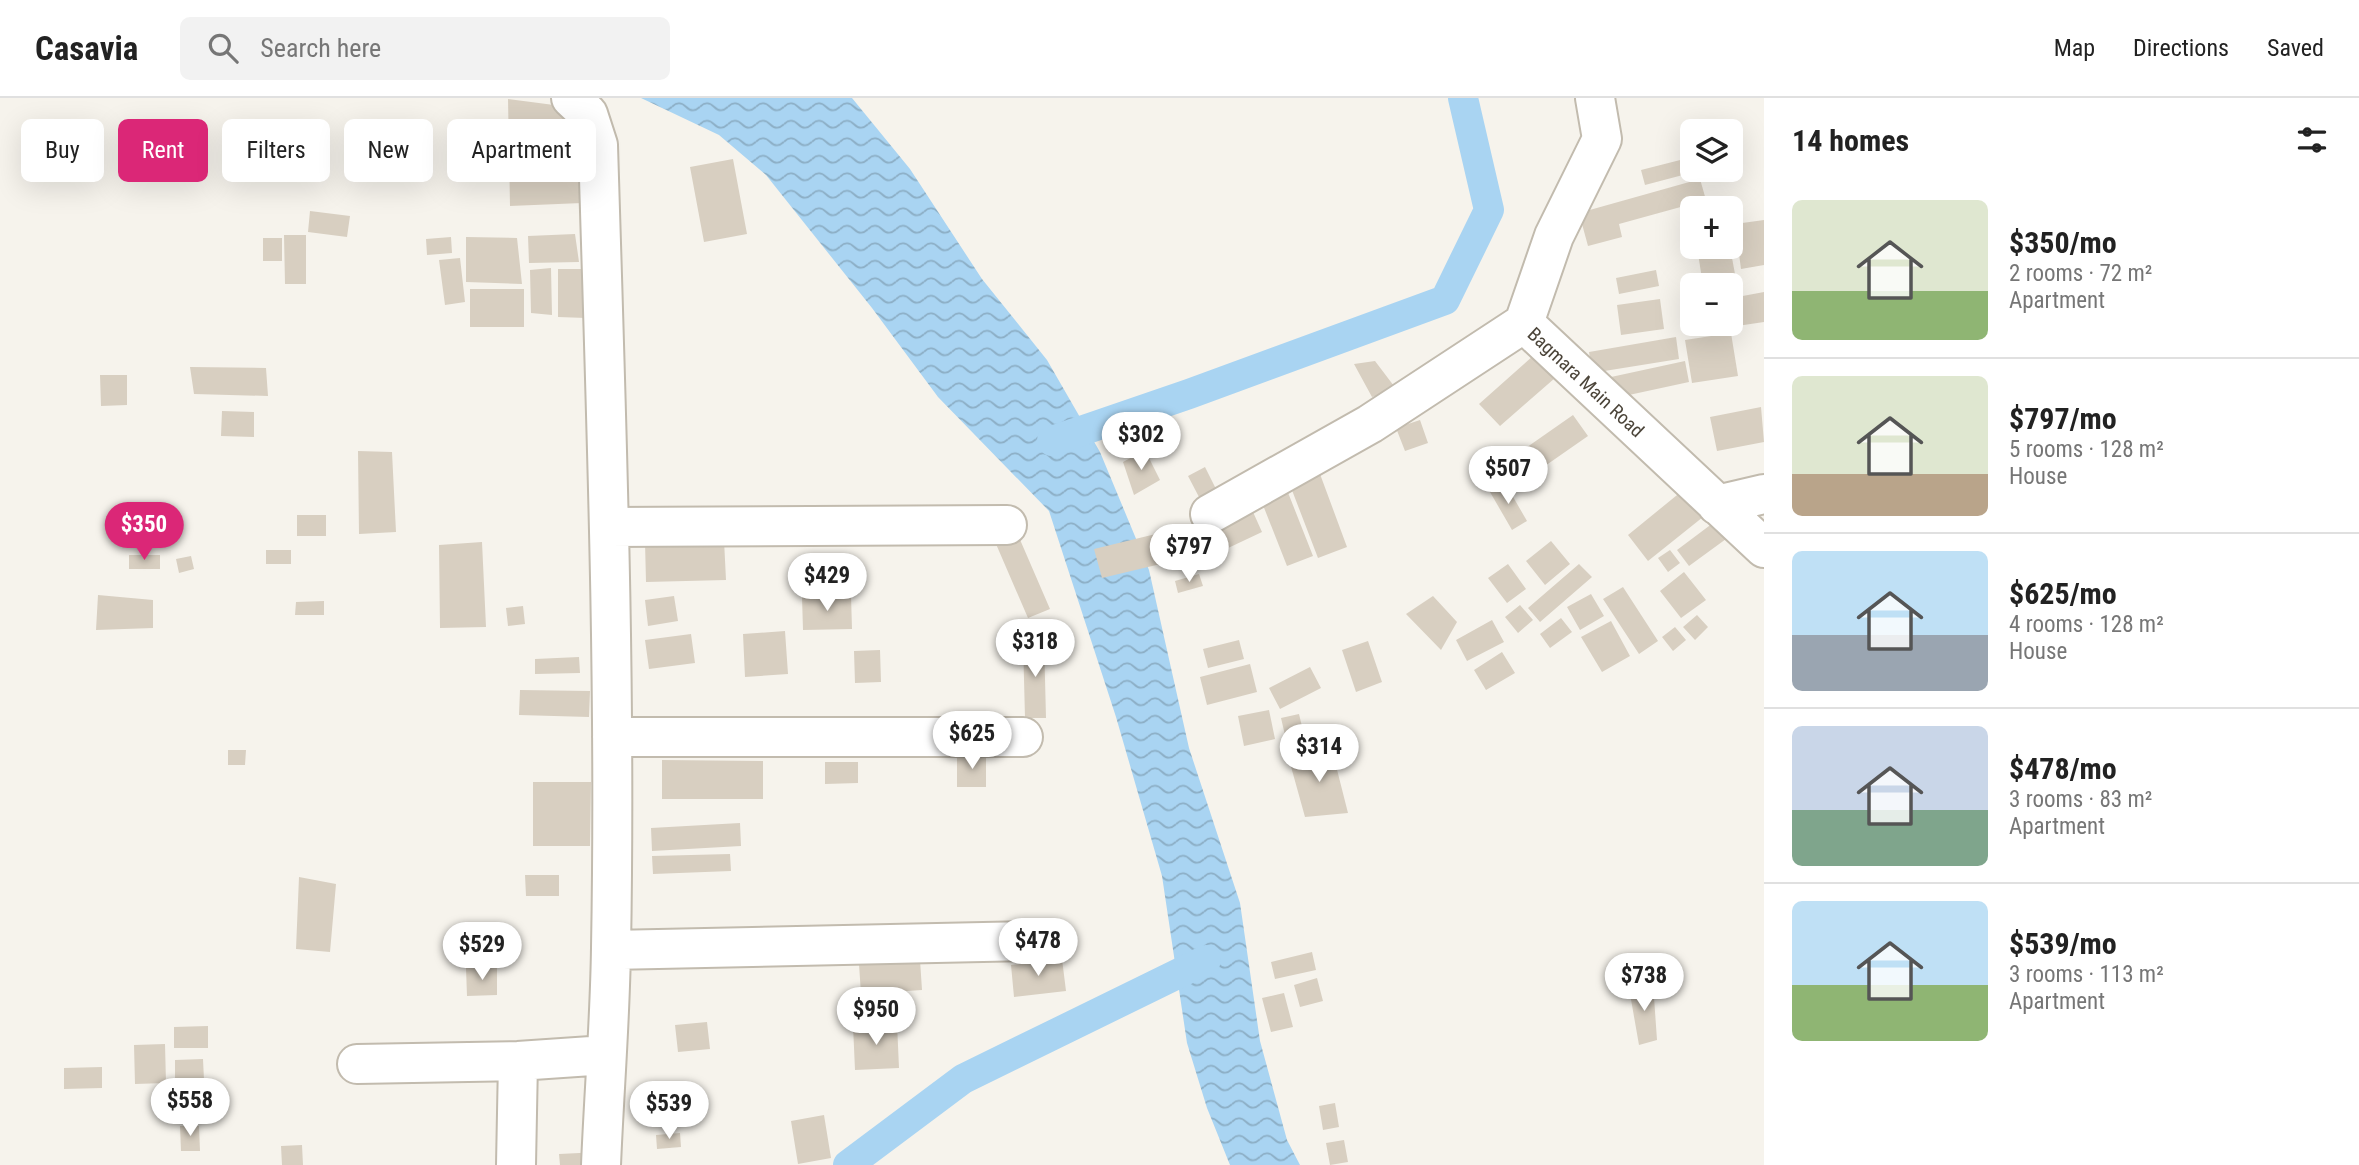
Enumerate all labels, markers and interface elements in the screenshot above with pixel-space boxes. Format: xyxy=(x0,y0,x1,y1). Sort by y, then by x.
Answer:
search box xyxy=(180,17,670,80)
text: Casavia xyxy=(35,29,138,68)
icon: search xyxy=(204,29,242,67)
text: Search here xyxy=(260,33,381,63)
text: Map xyxy=(2054,34,2095,62)
text: Directions xyxy=(2133,34,2229,62)
text: Saved xyxy=(2267,34,2324,62)
chip: Buy xyxy=(21,119,104,182)
chip: Rent xyxy=(118,119,208,182)
chip: Filters xyxy=(222,119,330,182)
chip: New xyxy=(344,119,433,182)
chip: Apartment xyxy=(447,119,596,182)
map controls xyxy=(1680,119,1743,336)
button: layers xyxy=(1680,119,1743,182)
icon: filters xyxy=(2293,121,2331,159)
text: 14 homes xyxy=(1792,123,1909,158)
button: + xyxy=(1680,196,1743,259)
text: $350/mo xyxy=(2009,225,2117,260)
icon: home xyxy=(1848,228,1932,312)
text: 2 rooms · 72 m² xyxy=(2009,260,2152,287)
button: − xyxy=(1680,273,1743,336)
text: Apartment xyxy=(2009,287,2105,314)
street label: Bagmara Main Road xyxy=(1523,323,1649,442)
text: $797/mo xyxy=(2009,401,2117,436)
icon: home xyxy=(1848,404,1932,488)
pin: $302 xyxy=(1100,412,1182,472)
text: $302 xyxy=(1118,421,1164,448)
text: 5 rooms · 128 m² xyxy=(2009,436,2164,463)
pin: $507 xyxy=(1467,446,1549,506)
text: $507 xyxy=(1485,455,1531,482)
text: House xyxy=(2009,463,2067,490)
pin: $350 xyxy=(103,503,185,562)
text: $350 xyxy=(121,511,167,538)
pin: $797 xyxy=(1148,524,1230,584)
text: $797 xyxy=(1166,533,1212,560)
pin: $429 xyxy=(786,554,868,613)
text: $429 xyxy=(804,562,850,589)
text: $625/mo xyxy=(2009,576,2117,611)
icon: home xyxy=(1848,579,1932,663)
text: 4 rooms · 128 m² xyxy=(2009,611,2164,638)
pin: $318 xyxy=(994,620,1076,679)
text: $318 xyxy=(1012,628,1058,655)
text: House xyxy=(2009,638,2067,665)
pin: $625 xyxy=(931,712,1013,771)
text: $625 xyxy=(949,720,995,747)
pin: $314 xyxy=(1278,724,1360,784)
text: $314 xyxy=(1296,733,1342,760)
text: $478/mo xyxy=(2009,751,2117,786)
icon: home xyxy=(1848,754,1932,838)
text: 3 rooms · 83 m² xyxy=(2009,786,2152,813)
text: Apartment xyxy=(2009,813,2105,840)
pin: $478 xyxy=(997,918,1079,978)
pin: $529 xyxy=(441,922,523,982)
text: $539/mo xyxy=(2009,926,2117,961)
text: $478 xyxy=(1015,927,1061,954)
icon: home xyxy=(1848,929,1932,1013)
text: $529 xyxy=(459,931,505,958)
pin: $738 xyxy=(1603,954,1685,1013)
text: 3 rooms · 113 m² xyxy=(2009,961,2164,988)
text: $738 xyxy=(1621,962,1667,989)
pin: $950 xyxy=(835,988,917,1047)
text: Apartment xyxy=(2009,988,2105,1015)
text: $950 xyxy=(853,996,899,1023)
pin: $558 xyxy=(149,1079,231,1138)
pin: $539 xyxy=(628,1082,710,1141)
text: $558 xyxy=(167,1087,213,1114)
text: $539 xyxy=(646,1090,692,1117)

